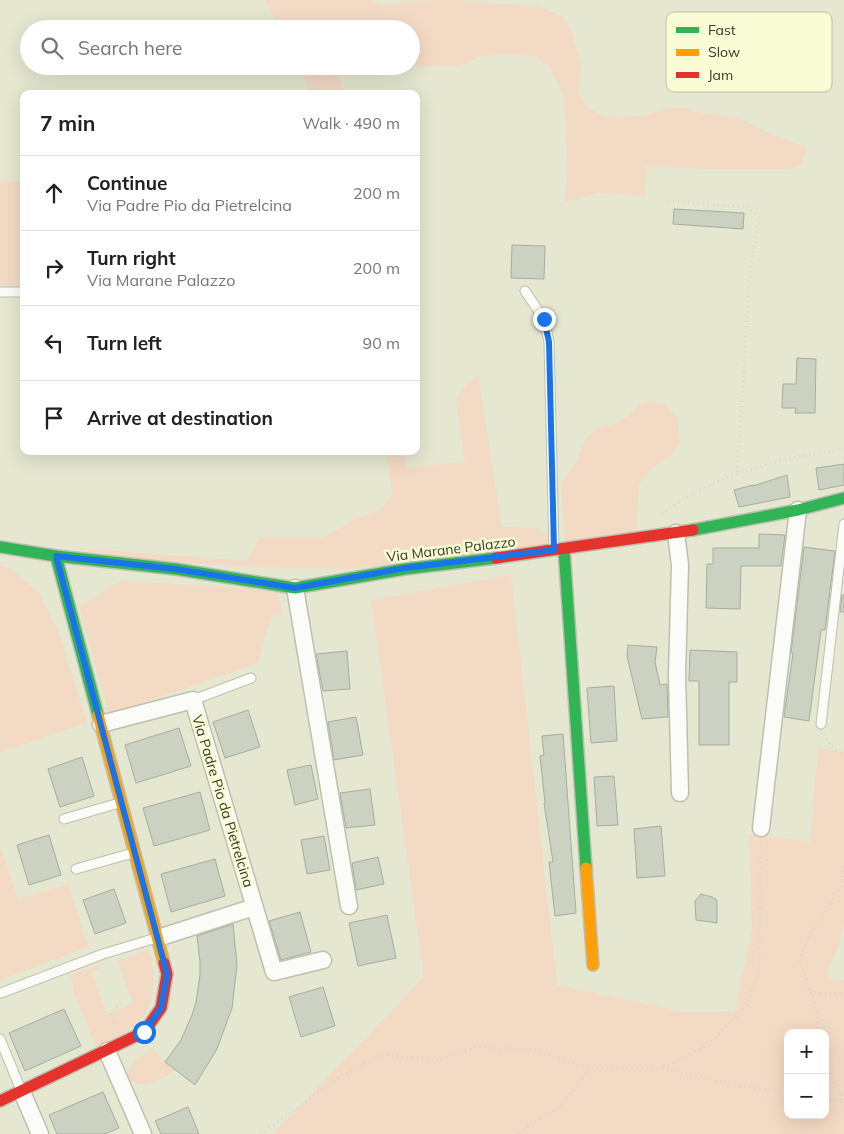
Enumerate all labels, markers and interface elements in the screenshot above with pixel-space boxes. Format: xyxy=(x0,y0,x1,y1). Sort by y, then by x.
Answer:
legend xyxy=(666,12,832,92)
search box xyxy=(20,20,420,75)
text: Fast xyxy=(708,21,736,39)
icon: search xyxy=(38,34,66,62)
text: Search here xyxy=(78,36,182,60)
text: Slow xyxy=(708,43,740,61)
text: Jam xyxy=(708,66,733,84)
text: 7 min xyxy=(40,110,95,136)
text: Walk · 490 m xyxy=(302,113,400,133)
text: Continue xyxy=(87,171,167,195)
icon: ahead xyxy=(40,179,68,207)
text: 200 m xyxy=(353,183,400,203)
text: Via Padre Pio da Pietrelcina xyxy=(87,195,292,215)
text: Turn right xyxy=(87,246,176,270)
icon: right xyxy=(40,254,68,282)
text: 200 m xyxy=(353,258,400,278)
text: Via Marane Palazzo xyxy=(87,270,235,290)
route end xyxy=(533,308,556,331)
icon: left xyxy=(40,329,68,357)
text: Turn left xyxy=(87,331,162,355)
text: 90 m xyxy=(363,333,400,353)
icon: arrive xyxy=(40,404,68,432)
text: Arrive at destination xyxy=(87,406,273,430)
street label: Via Marane Palazzo xyxy=(386,532,516,566)
street label: Via Padre Pio da Pietrelcina xyxy=(188,713,258,889)
route start xyxy=(133,1021,156,1044)
map controls xyxy=(784,1029,829,1119)
button: + xyxy=(784,1029,829,1074)
button: − xyxy=(784,1074,829,1119)

